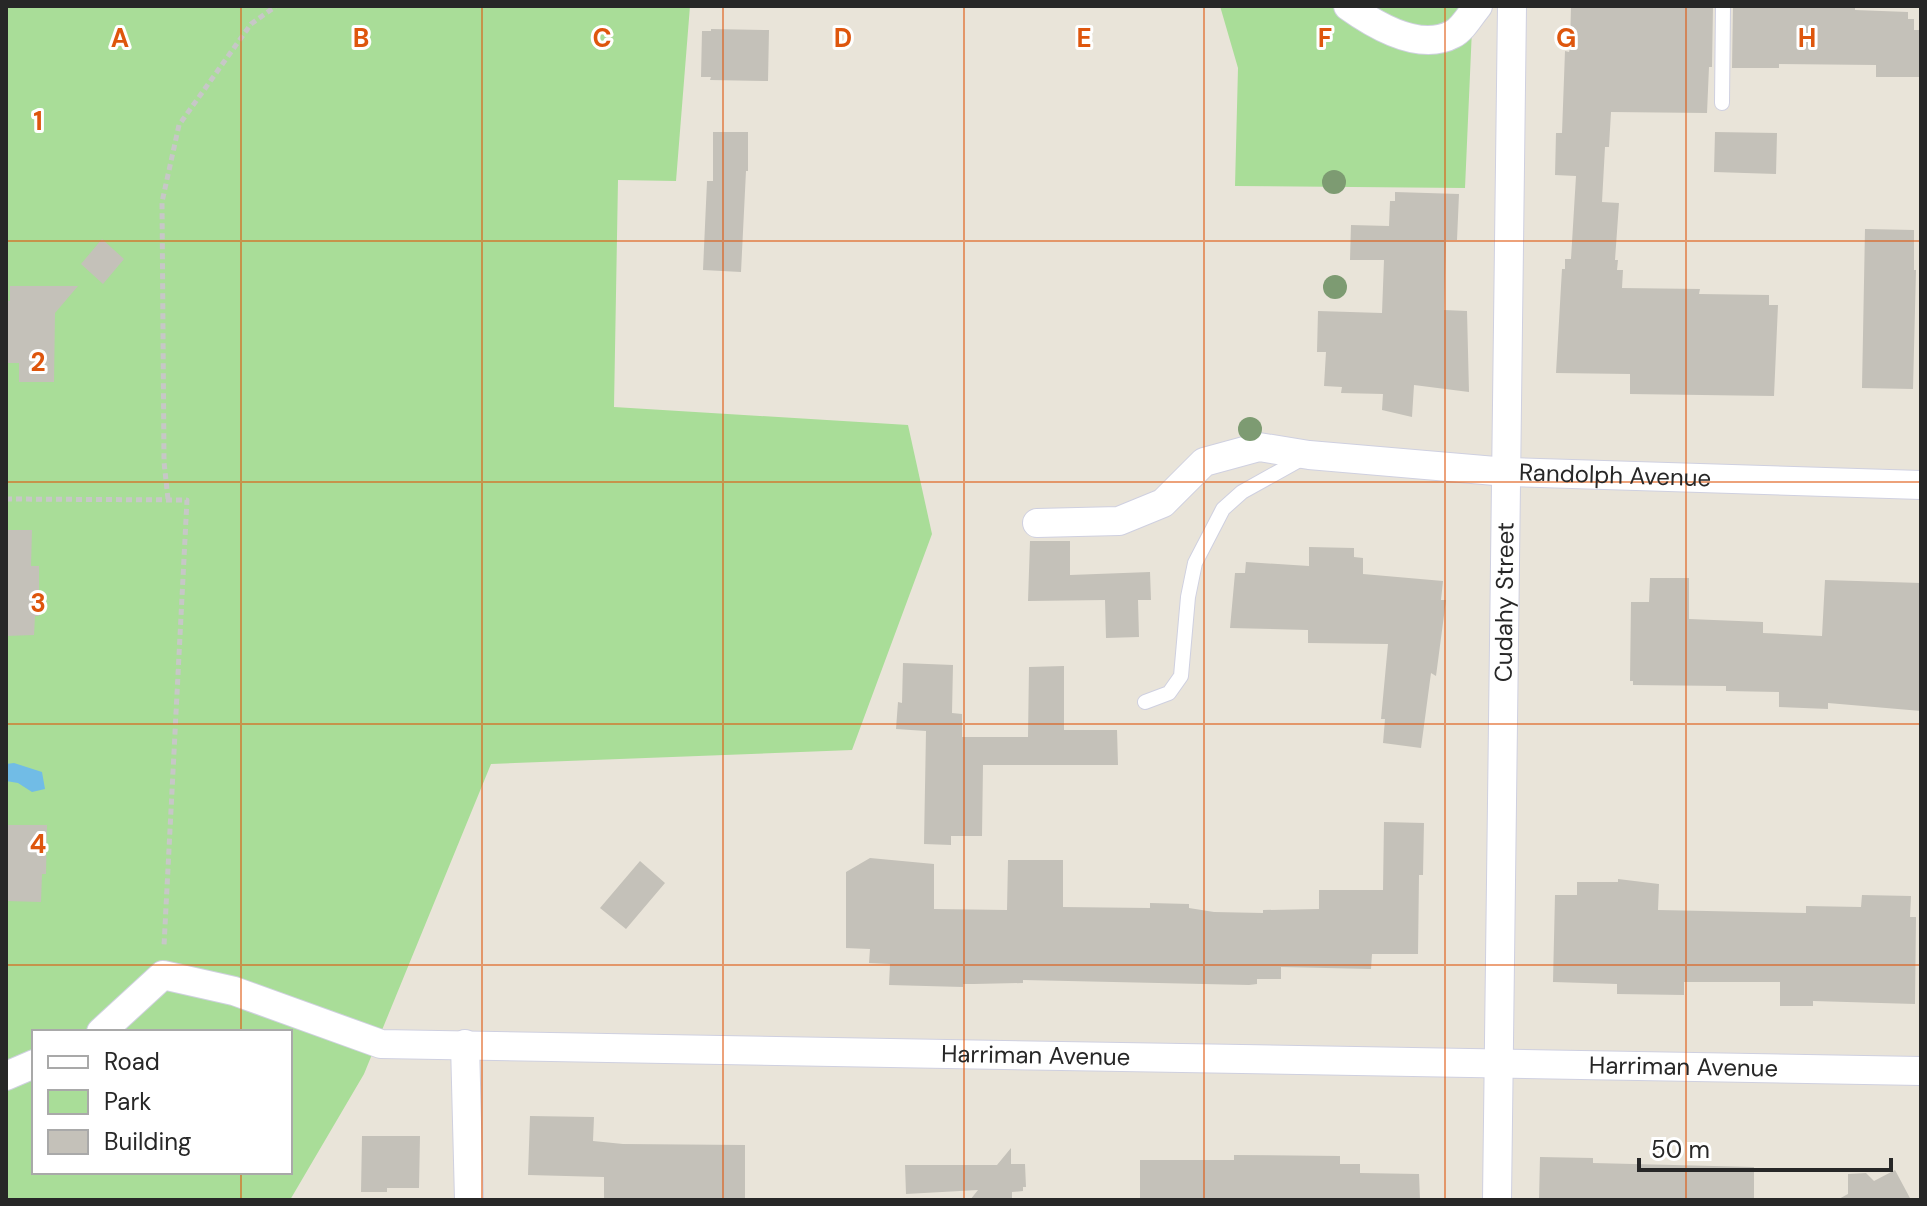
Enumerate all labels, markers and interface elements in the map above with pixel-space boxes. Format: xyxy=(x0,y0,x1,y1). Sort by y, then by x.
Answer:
text: A xyxy=(111,21,129,55)
text: B xyxy=(353,21,369,55)
text: C xyxy=(592,21,612,55)
text: D xyxy=(834,21,852,55)
text: E xyxy=(1076,21,1092,55)
text: F xyxy=(1318,21,1332,55)
text: G xyxy=(1556,21,1576,55)
text: H xyxy=(1798,21,1816,55)
text: 1 xyxy=(33,104,43,138)
text: 2 xyxy=(30,345,46,379)
street label: Randolph Avenue xyxy=(1518,456,1712,493)
street label: Cudahy Street xyxy=(1488,522,1521,682)
text: 3 xyxy=(30,586,46,620)
text: 4 xyxy=(30,827,46,861)
legend xyxy=(32,1030,292,1174)
street label: Harriman Avenue xyxy=(941,1038,1131,1072)
text: Road xyxy=(104,1046,160,1077)
street label: Harriman Avenue xyxy=(1589,1049,1778,1083)
text: Park xyxy=(104,1086,151,1117)
scale bar xyxy=(1639,1122,1891,1172)
text: Building xyxy=(104,1126,191,1157)
text: 50 m xyxy=(1651,1134,1710,1165)

